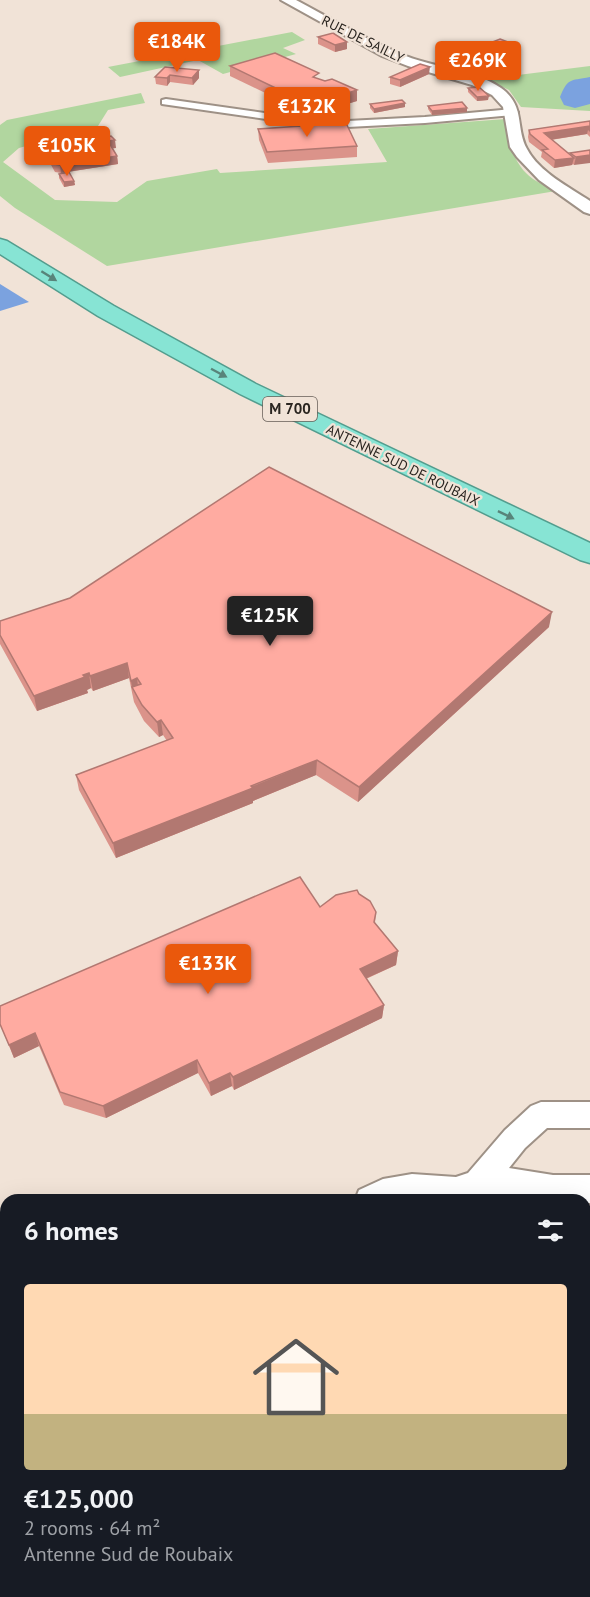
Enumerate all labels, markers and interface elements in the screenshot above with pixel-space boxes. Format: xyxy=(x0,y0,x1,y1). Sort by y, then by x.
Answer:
street label: RUE DE SAILLY xyxy=(319,11,407,67)
pin: €184K xyxy=(135,22,219,73)
text: €184K xyxy=(148,28,206,54)
pin: €269K xyxy=(436,41,520,92)
text: €269K xyxy=(449,47,507,73)
pin: €132K xyxy=(265,87,349,138)
text: €132K xyxy=(278,93,336,119)
pin: €105K xyxy=(25,126,109,177)
text: €105K xyxy=(38,132,96,158)
one-way arrow xyxy=(41,271,58,282)
one-way arrow xyxy=(210,368,227,378)
road number: M 700 xyxy=(263,397,317,421)
street label: ANTENNE SUD DE ROUBAIX xyxy=(323,420,483,510)
one-way arrow xyxy=(498,511,515,520)
pin: €125K xyxy=(228,596,312,647)
text: €125K xyxy=(241,602,299,628)
pin: €133K xyxy=(166,944,250,995)
text: €133K xyxy=(179,950,237,976)
text: 6 homes xyxy=(24,1214,119,1247)
icon: filters xyxy=(534,1214,567,1247)
icon: home xyxy=(242,1323,350,1431)
text: €125,000 xyxy=(24,1482,134,1515)
text: 2 rooms · 64 m² xyxy=(24,1515,160,1541)
text: Antenne Sud de Roubaix xyxy=(24,1541,233,1567)

